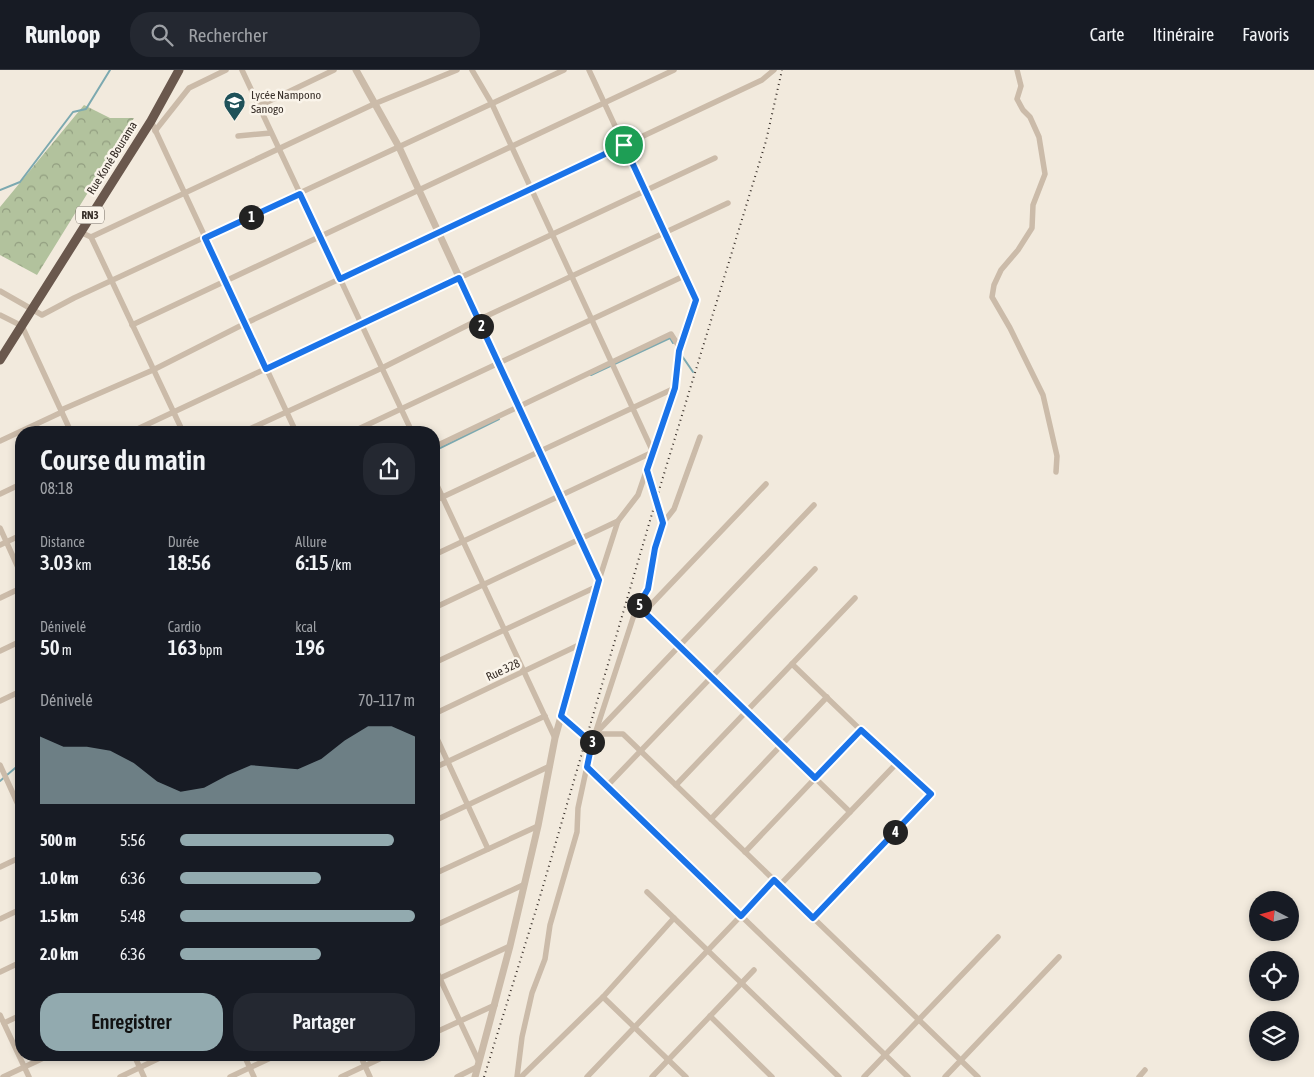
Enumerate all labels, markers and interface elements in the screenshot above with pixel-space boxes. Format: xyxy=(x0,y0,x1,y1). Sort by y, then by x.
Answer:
search box xyxy=(130,12,480,57)
text: Runloop xyxy=(25,21,100,48)
icon: search xyxy=(148,21,176,49)
text: Rechercher xyxy=(188,24,267,46)
text: Carte xyxy=(1090,24,1124,45)
text: Itinéraire xyxy=(1152,24,1214,45)
text: Favoris xyxy=(1242,24,1289,45)
place label: Lycée Nampono Sanogo xyxy=(251,88,321,116)
school or university icon: Lycée Nampono Sanogo xyxy=(223,90,247,121)
street label: Rue Koné Bourama xyxy=(84,119,140,197)
pin xyxy=(603,124,645,166)
icon: arrive xyxy=(610,131,638,159)
pin: 1 xyxy=(238,204,264,230)
road number: RN3 xyxy=(76,206,104,224)
text: 1 xyxy=(248,209,255,225)
pin: 2 xyxy=(468,314,494,338)
text: 2 xyxy=(478,318,485,334)
button: share xyxy=(363,443,415,495)
text: Course du matin xyxy=(40,444,206,476)
text: 08:18 xyxy=(40,479,73,497)
text: Distance xyxy=(40,534,85,550)
text: Durée xyxy=(168,534,199,550)
text: Allure xyxy=(295,534,327,550)
text: 3.03 xyxy=(40,550,73,574)
text: 18:56 xyxy=(168,550,211,574)
text: 6:15 xyxy=(295,550,329,574)
text: km xyxy=(73,557,92,573)
text: /km xyxy=(329,557,352,573)
pin: 5 xyxy=(626,592,652,618)
text: 5 xyxy=(636,597,643,613)
text: Dénivelé xyxy=(40,619,86,635)
text: Cardio xyxy=(168,619,201,635)
text: kcal xyxy=(295,619,317,635)
text: 50 xyxy=(40,635,60,659)
text: 163 xyxy=(168,635,197,659)
text: 196 xyxy=(295,635,325,659)
text: m xyxy=(60,642,72,658)
text: bpm xyxy=(197,642,223,658)
street label: Rue 328 xyxy=(484,656,523,684)
text: Dénivelé xyxy=(40,691,93,709)
text: 70–117 m xyxy=(358,691,415,709)
pin: 3 xyxy=(580,730,604,754)
text: 3 xyxy=(589,734,596,750)
pin: 4 xyxy=(882,820,908,844)
text: 4 xyxy=(892,824,899,840)
text: 500 m xyxy=(40,831,76,849)
text: 5:56 xyxy=(120,831,145,849)
text: 1.0 km xyxy=(40,869,79,887)
text: 6:36 xyxy=(120,869,145,887)
north arrow xyxy=(1249,891,1299,941)
map controls xyxy=(1249,891,1299,1061)
text: 1.5 km xyxy=(40,907,79,925)
text: 5:48 xyxy=(120,907,145,925)
text: 2.0 km xyxy=(40,945,79,963)
text: 6:36 xyxy=(120,945,145,963)
button: locate xyxy=(1249,951,1299,1001)
button: Enregistrer xyxy=(40,993,223,1051)
button: Partager xyxy=(233,993,415,1051)
button: layers xyxy=(1249,1011,1299,1061)

